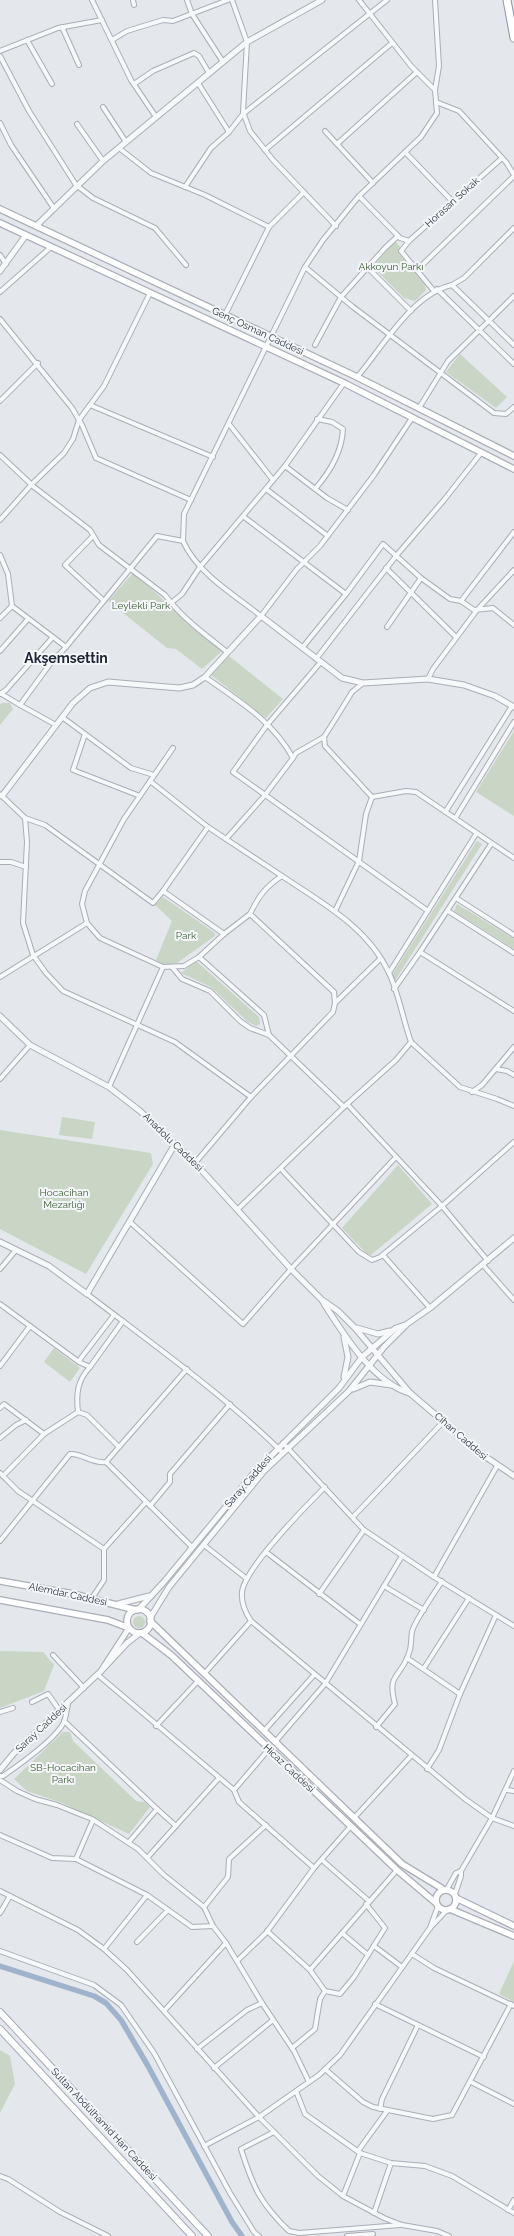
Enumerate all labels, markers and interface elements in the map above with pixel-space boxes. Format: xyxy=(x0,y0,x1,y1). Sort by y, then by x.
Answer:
street label: Horasan Sokak xyxy=(423,174,482,229)
park label: Akkoyun Parkı xyxy=(358,261,424,272)
street label: Genç Osman Caddesi xyxy=(210,305,306,357)
park label: Leylekli Park xyxy=(112,600,171,611)
district label: Akşemsettin xyxy=(24,650,108,666)
park label: Park xyxy=(176,930,197,941)
street label: Anadolu Caddesi xyxy=(141,1111,205,1173)
park label: Hocacihan Mezarlığı xyxy=(40,1187,89,1210)
street label: Cihan Caddesi xyxy=(432,1410,490,1462)
street label: Saray Caddesi xyxy=(222,1453,274,1509)
street label: Alemdar Caddesi xyxy=(28,1580,108,1608)
street label: Saray Caddesi xyxy=(13,1702,69,1754)
street label: Hicaz Caddesi xyxy=(261,1742,317,1794)
park label: SB-Hocacihan Parkı xyxy=(30,1762,96,1785)
street label: Sultan Abdülhamid Han Caddesi xyxy=(49,2066,159,2182)

